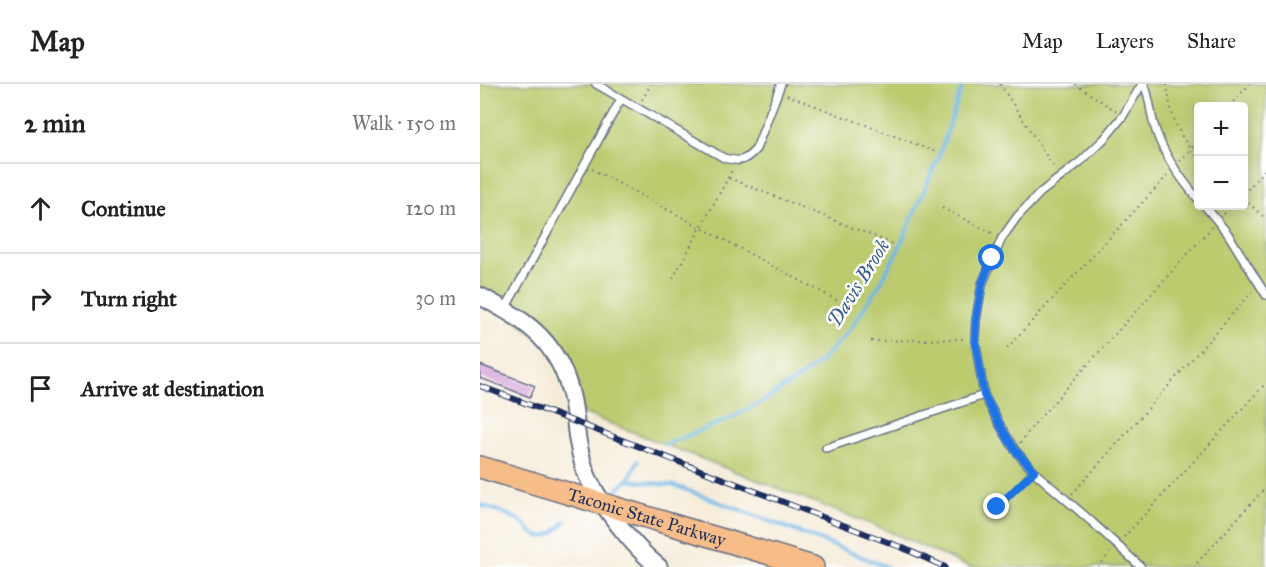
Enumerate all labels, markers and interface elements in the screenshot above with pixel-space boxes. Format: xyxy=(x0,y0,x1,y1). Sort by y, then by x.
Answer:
text: Map xyxy=(30,24,85,59)
text: Map xyxy=(1022,28,1063,54)
text: Layers xyxy=(1096,28,1154,54)
text: Share xyxy=(1187,28,1236,54)
map controls xyxy=(1194,102,1248,210)
button: + xyxy=(1194,102,1248,156)
text: 2 min xyxy=(24,107,85,139)
text: Walk · 150 m xyxy=(352,111,456,135)
button: − xyxy=(1194,156,1248,210)
icon: ahead xyxy=(24,192,57,225)
text: Continue xyxy=(81,195,166,222)
text: 120 m xyxy=(405,196,456,220)
water label: Davis Brook xyxy=(822,235,894,331)
route start xyxy=(978,244,1004,270)
icon: right xyxy=(24,282,57,315)
text: Turn right xyxy=(81,285,177,312)
text: 30 m xyxy=(415,286,456,310)
icon: arrive xyxy=(24,372,57,405)
text: Arrive at destination xyxy=(81,375,264,402)
street label: Taconic State Parkway xyxy=(565,483,729,551)
route end xyxy=(983,493,1009,519)

